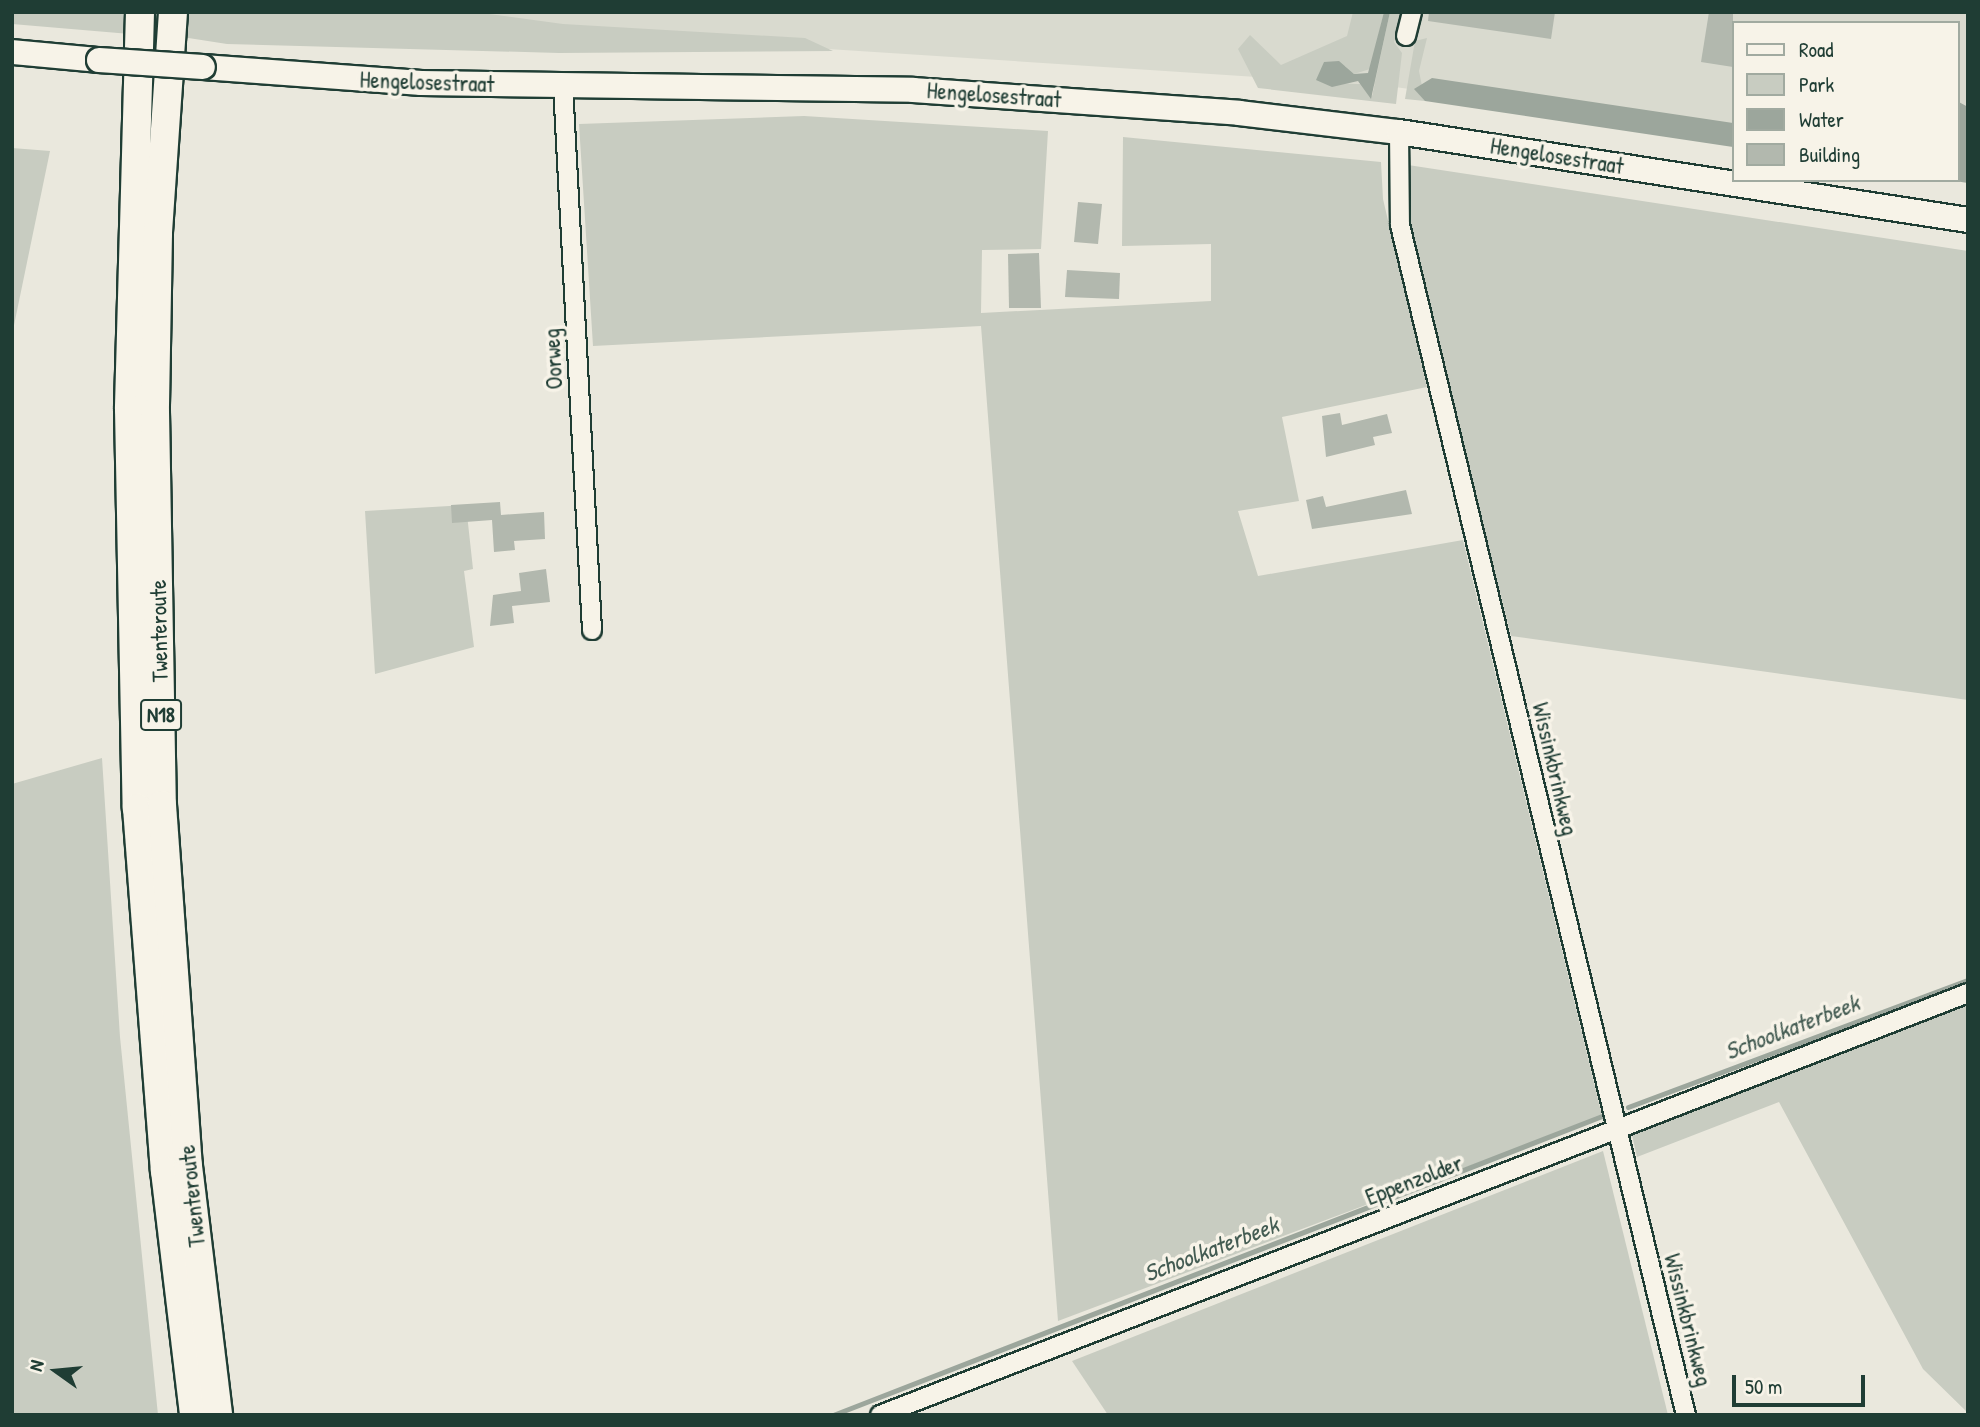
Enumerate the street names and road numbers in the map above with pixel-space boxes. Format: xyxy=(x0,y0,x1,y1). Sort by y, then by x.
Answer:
street label: Hengelosestraat xyxy=(359,66,495,98)
street label: Hengelosestraat xyxy=(926,77,1062,113)
street label: Hengelosestraat xyxy=(1488,132,1626,180)
street label: Oorweg xyxy=(538,328,568,390)
street label: Twenteroute xyxy=(144,580,174,682)
road number: N18 xyxy=(140,698,182,732)
street label: Wissinkbrinkweg xyxy=(1526,700,1584,838)
street label: Twenteroute xyxy=(173,1144,211,1248)
street label: Eppenzolder xyxy=(1362,1149,1466,1211)
street label: Wissinkbrinkweg xyxy=(1658,1251,1718,1389)

